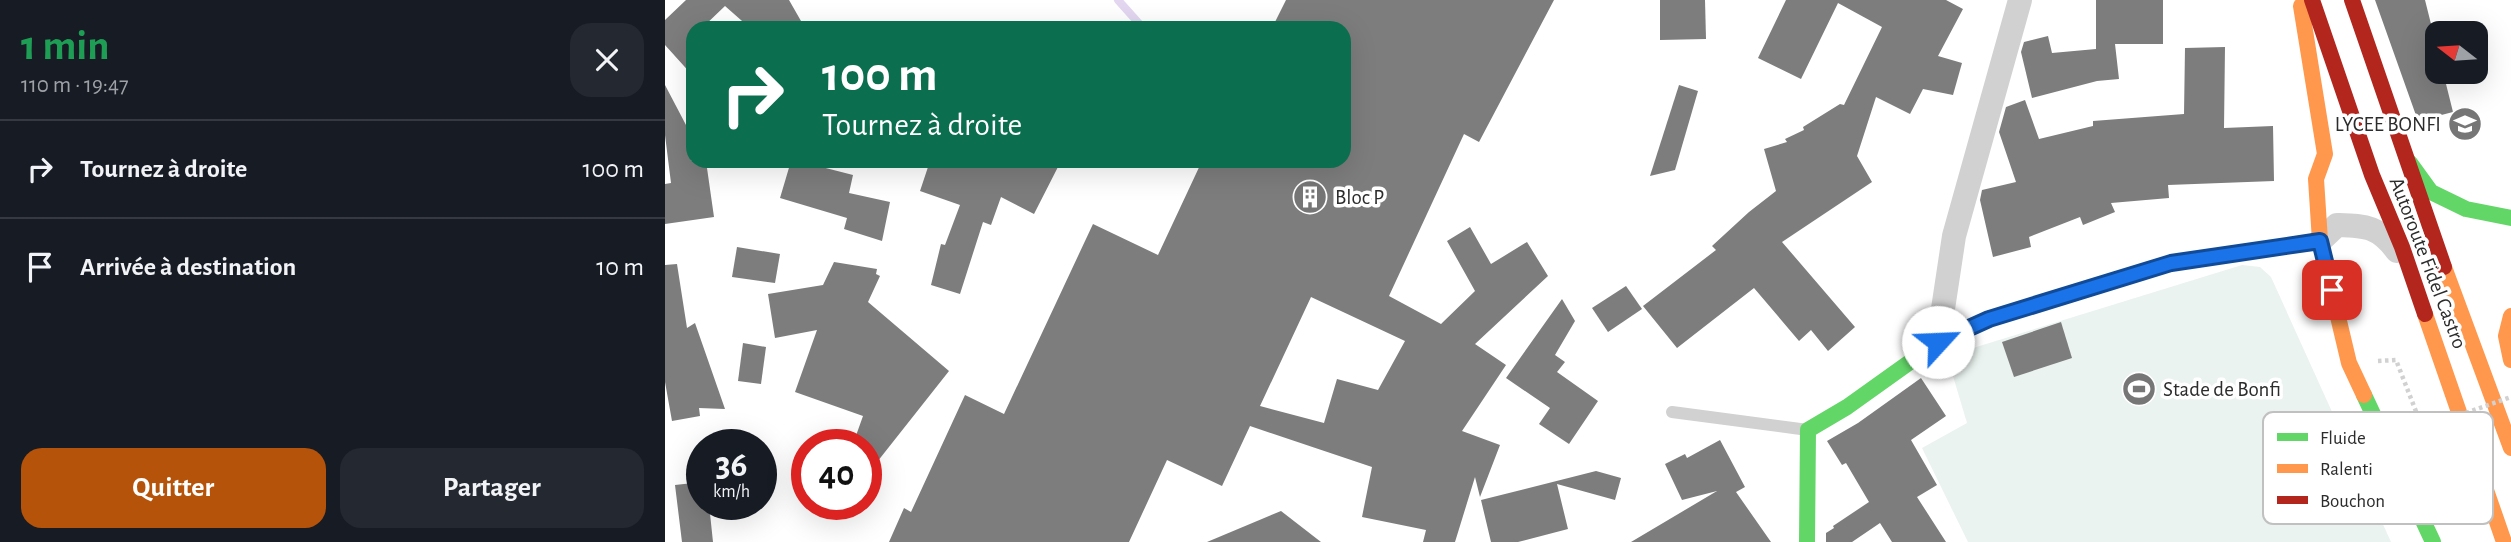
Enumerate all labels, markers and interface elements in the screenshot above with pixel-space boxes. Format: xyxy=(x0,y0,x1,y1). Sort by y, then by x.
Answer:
north arrow xyxy=(2425,21,2489,84)
map controls xyxy=(2425,21,2488,84)
button: close xyxy=(570,23,644,97)
text: 1 min xyxy=(21,25,110,67)
icon: right xyxy=(707,49,798,140)
text: 100 m xyxy=(822,51,938,100)
text: 110 m · 19:47 xyxy=(21,74,129,97)
school or university icon: LYCEE BONFI xyxy=(2446,105,2484,143)
text: Tournez à droite xyxy=(822,109,1022,141)
place label: LYCEE BONFI xyxy=(2335,114,2441,135)
icon: right xyxy=(21,150,59,188)
text: Tournez à droite xyxy=(80,156,247,182)
text: 100 m xyxy=(583,156,644,182)
street label: Autoroute Fidel Castro xyxy=(2386,174,2470,352)
building icon: Bloc P xyxy=(1291,178,1329,216)
place label: Bloc P xyxy=(1335,187,1384,208)
icon: arrive xyxy=(21,248,59,286)
text: Arrivée à destination xyxy=(80,254,296,280)
text: 10 m xyxy=(596,254,644,280)
pin xyxy=(2302,260,2362,320)
icon: arrive xyxy=(2313,271,2351,309)
position arrow xyxy=(1901,305,1975,379)
sports icon: Stade de Bonfi xyxy=(2120,370,2158,408)
place label: Stade de Bonfi xyxy=(2163,379,2281,400)
legend xyxy=(2263,412,2493,524)
speed limit sign: 40 xyxy=(791,429,882,520)
text: Fluide xyxy=(2320,429,2366,448)
button: Quitter xyxy=(21,448,326,528)
button: Partager xyxy=(340,448,644,528)
text: 36 xyxy=(715,448,747,483)
text: Ralenti xyxy=(2320,460,2373,479)
text: km/h xyxy=(713,483,750,501)
text: Bouchon xyxy=(2320,492,2385,511)

